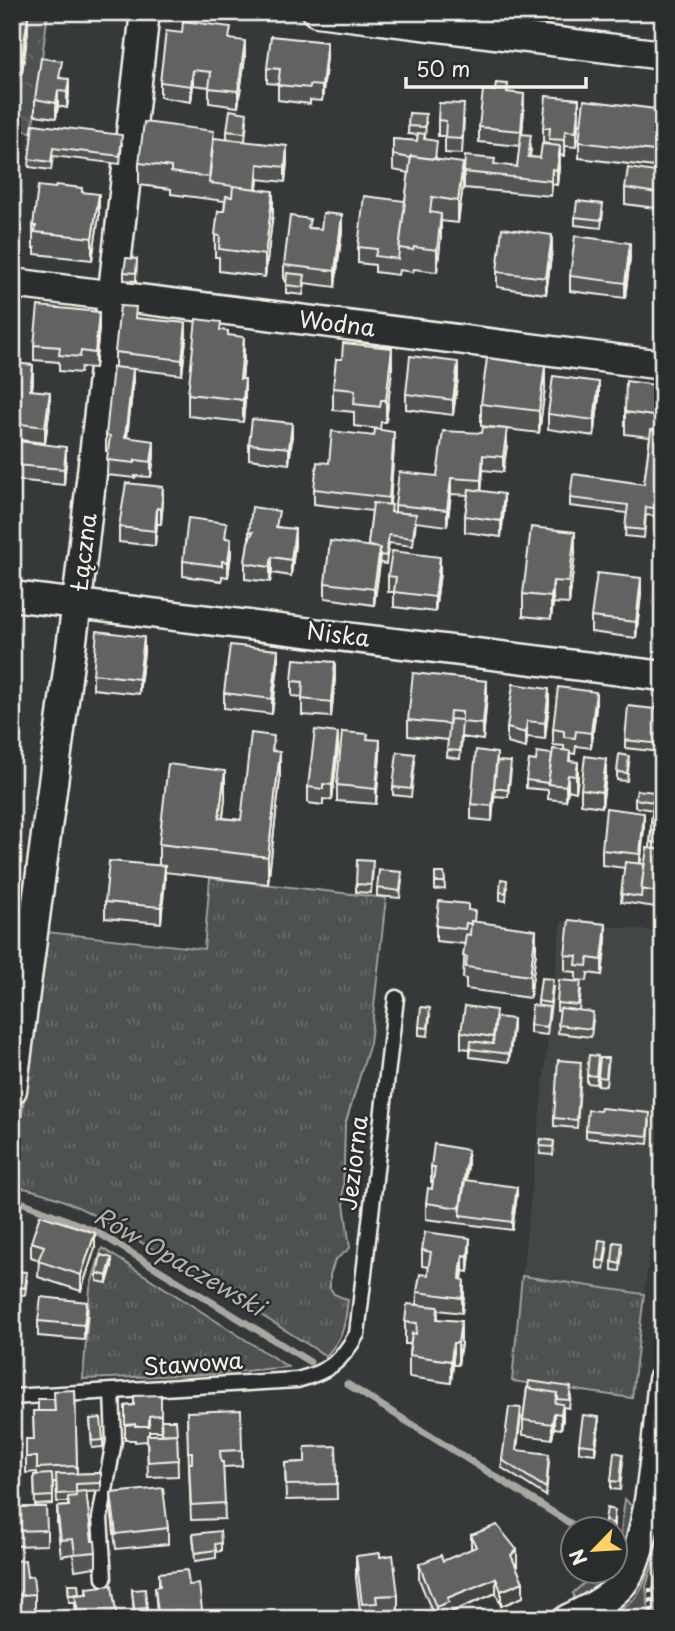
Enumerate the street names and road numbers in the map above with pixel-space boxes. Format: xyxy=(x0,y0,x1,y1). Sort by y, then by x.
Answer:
street label: Wodna xyxy=(297,300,378,345)
street label: Łączna xyxy=(60,510,105,594)
street label: Niska xyxy=(304,612,373,655)
street label: Jeziorna xyxy=(329,1113,376,1212)
street label: Stawowa xyxy=(142,1342,245,1383)

